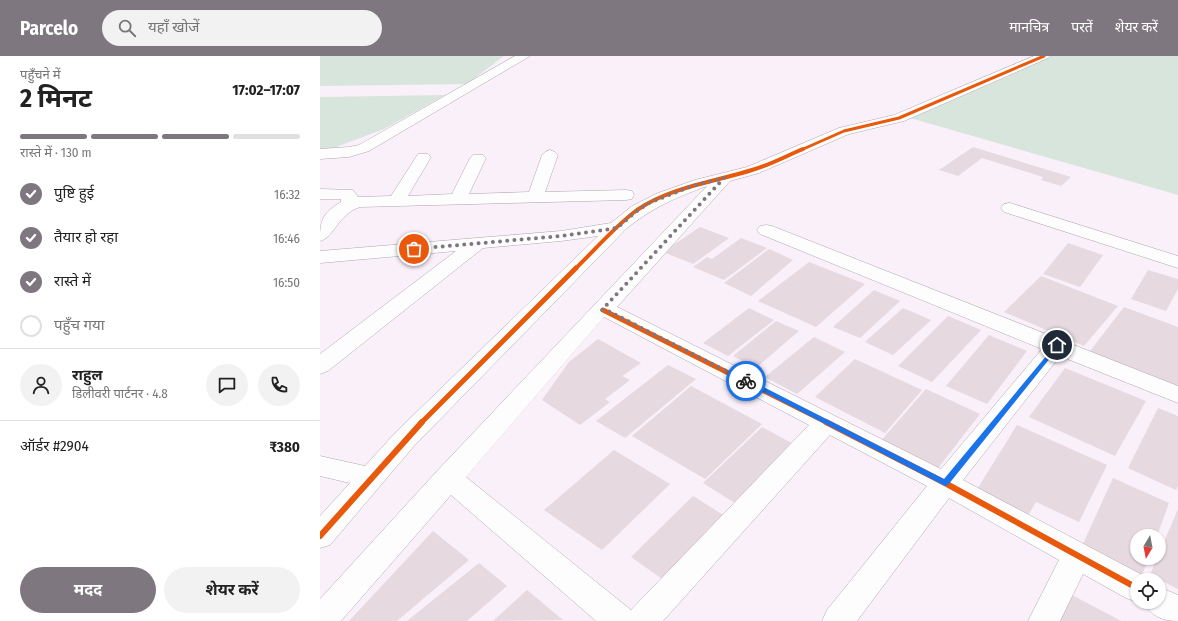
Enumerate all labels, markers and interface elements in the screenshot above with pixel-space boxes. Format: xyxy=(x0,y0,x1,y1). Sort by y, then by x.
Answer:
search box xyxy=(102,10,382,46)
text: Parcelo xyxy=(20,17,78,40)
icon: search xyxy=(116,17,138,39)
text: यहाँ खोजें xyxy=(148,18,199,36)
text: मानचित्र xyxy=(1009,19,1049,36)
text: परतें xyxy=(1071,19,1093,36)
text: शेयर करें xyxy=(1115,19,1158,36)
text: पहुँचने में xyxy=(20,67,61,82)
text: 17:02–17:07 xyxy=(232,81,300,99)
text: 2 मिनट xyxy=(20,83,92,114)
text: रास्ते में · 130 m xyxy=(20,145,92,160)
icon: check xyxy=(20,183,42,205)
text: पुष्टि हुई xyxy=(54,184,94,202)
text: 16:32 xyxy=(274,187,300,202)
icon: check xyxy=(20,227,42,249)
text: तैयार हो रहा xyxy=(54,228,118,246)
text: 16:46 xyxy=(273,231,300,246)
pin xyxy=(397,232,431,266)
icon: bag xyxy=(403,238,425,260)
icon: check xyxy=(20,271,42,293)
text: रास्ते में xyxy=(54,272,91,290)
text: 16:50 xyxy=(273,275,300,290)
text: पहुँच गया xyxy=(54,316,105,334)
pin xyxy=(1040,328,1074,362)
icon: home xyxy=(1046,334,1068,356)
courier xyxy=(726,361,766,401)
button: person xyxy=(20,364,62,406)
button: chat xyxy=(206,364,248,406)
button: phone xyxy=(258,364,300,406)
text: राहुल xyxy=(72,366,103,384)
icon: bike xyxy=(735,370,757,392)
text: डिलीवरी पार्टनर · 4.8 xyxy=(72,386,168,401)
text: ऑर्डर #2904 xyxy=(20,437,89,455)
text: ₹380 xyxy=(269,438,300,456)
north arrow xyxy=(1130,529,1166,565)
map controls xyxy=(1130,529,1166,609)
button: मदद xyxy=(20,567,156,613)
button: शेयर करें xyxy=(164,567,300,613)
button: locate xyxy=(1130,573,1166,609)

